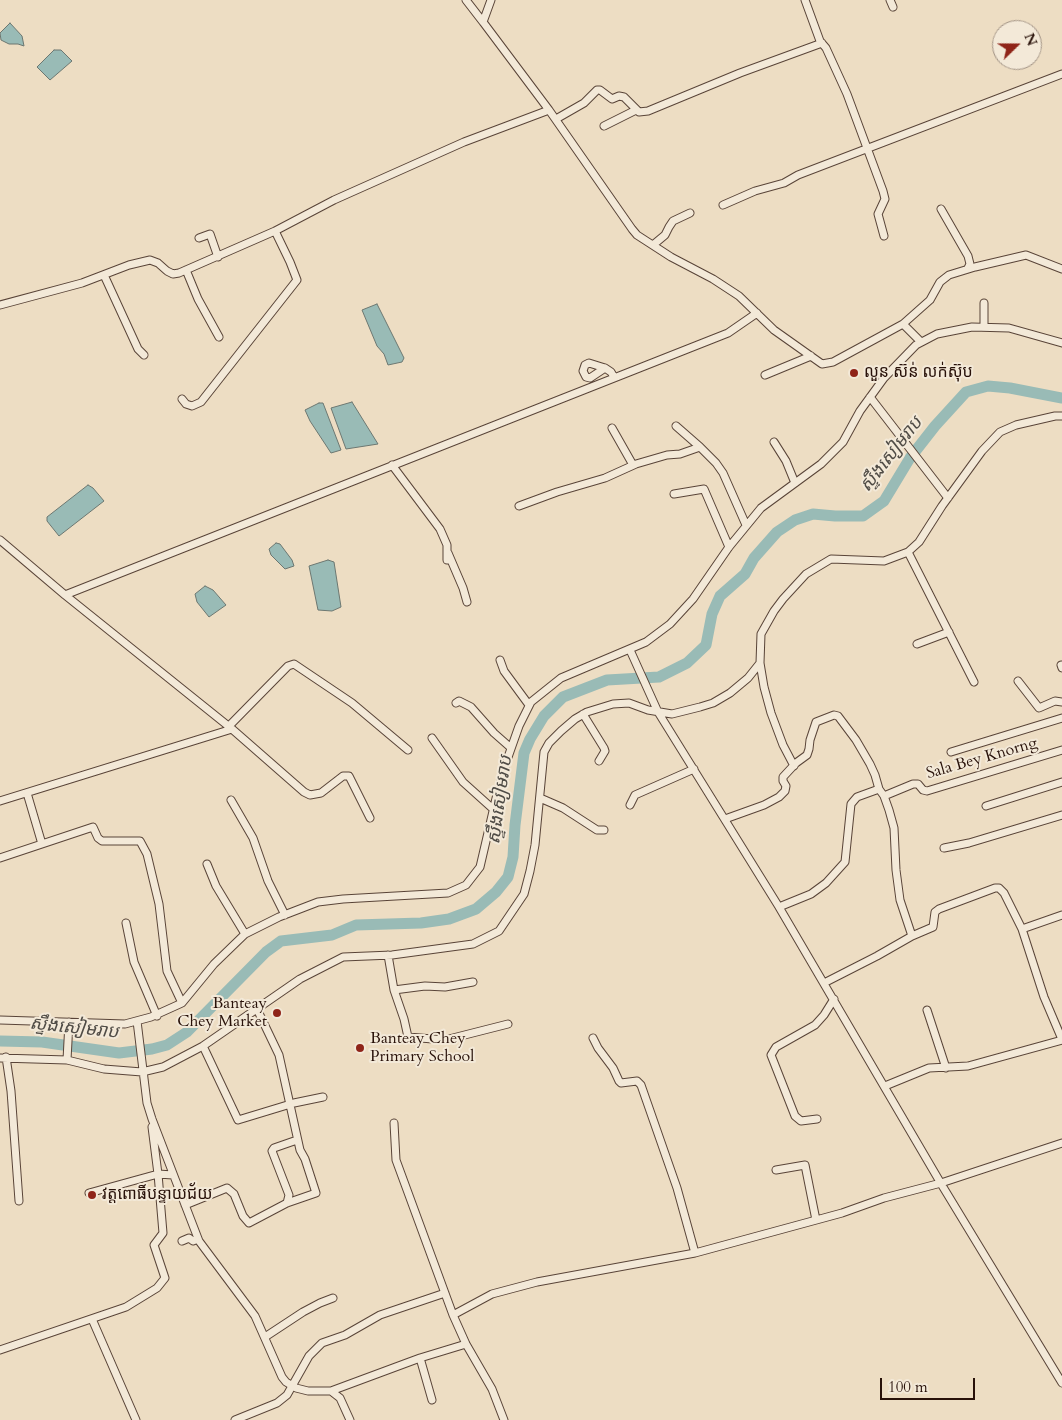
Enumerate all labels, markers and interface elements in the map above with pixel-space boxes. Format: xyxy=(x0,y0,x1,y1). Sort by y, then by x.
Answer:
north arrow xyxy=(992,20,1042,70)
text: N xyxy=(1019,30,1042,49)
place label: លួន ស៊ន់ លក់ស៊ុប xyxy=(864,363,973,383)
marker: លួន ស៊ន់ លក់ស៊ុប xyxy=(848,367,860,379)
water label: ស្ទឹងសៀមរាប xyxy=(856,413,928,497)
street label: Sala Bey Knorng xyxy=(924,734,1040,784)
water label: ស្ទឹងសៀមរាប xyxy=(484,754,518,846)
place label: Banteay Chey Market xyxy=(177,994,267,1032)
marker: Banteay Chey Market xyxy=(271,1007,283,1019)
water label: ស្ទឹងសៀមរាប xyxy=(29,1014,119,1044)
place label: Banteay Chey Primary School xyxy=(370,1029,474,1067)
marker: Banteay Chey Primary School xyxy=(354,1042,366,1054)
place label: វត្តពោធិ៍បន្ទាយជ័យ xyxy=(102,1185,213,1205)
marker: វត្តពោធិ៍បន្ទាយជ័យ xyxy=(86,1189,98,1201)
scale bar xyxy=(882,1368,977,1400)
text: 100 m xyxy=(888,1377,928,1397)

